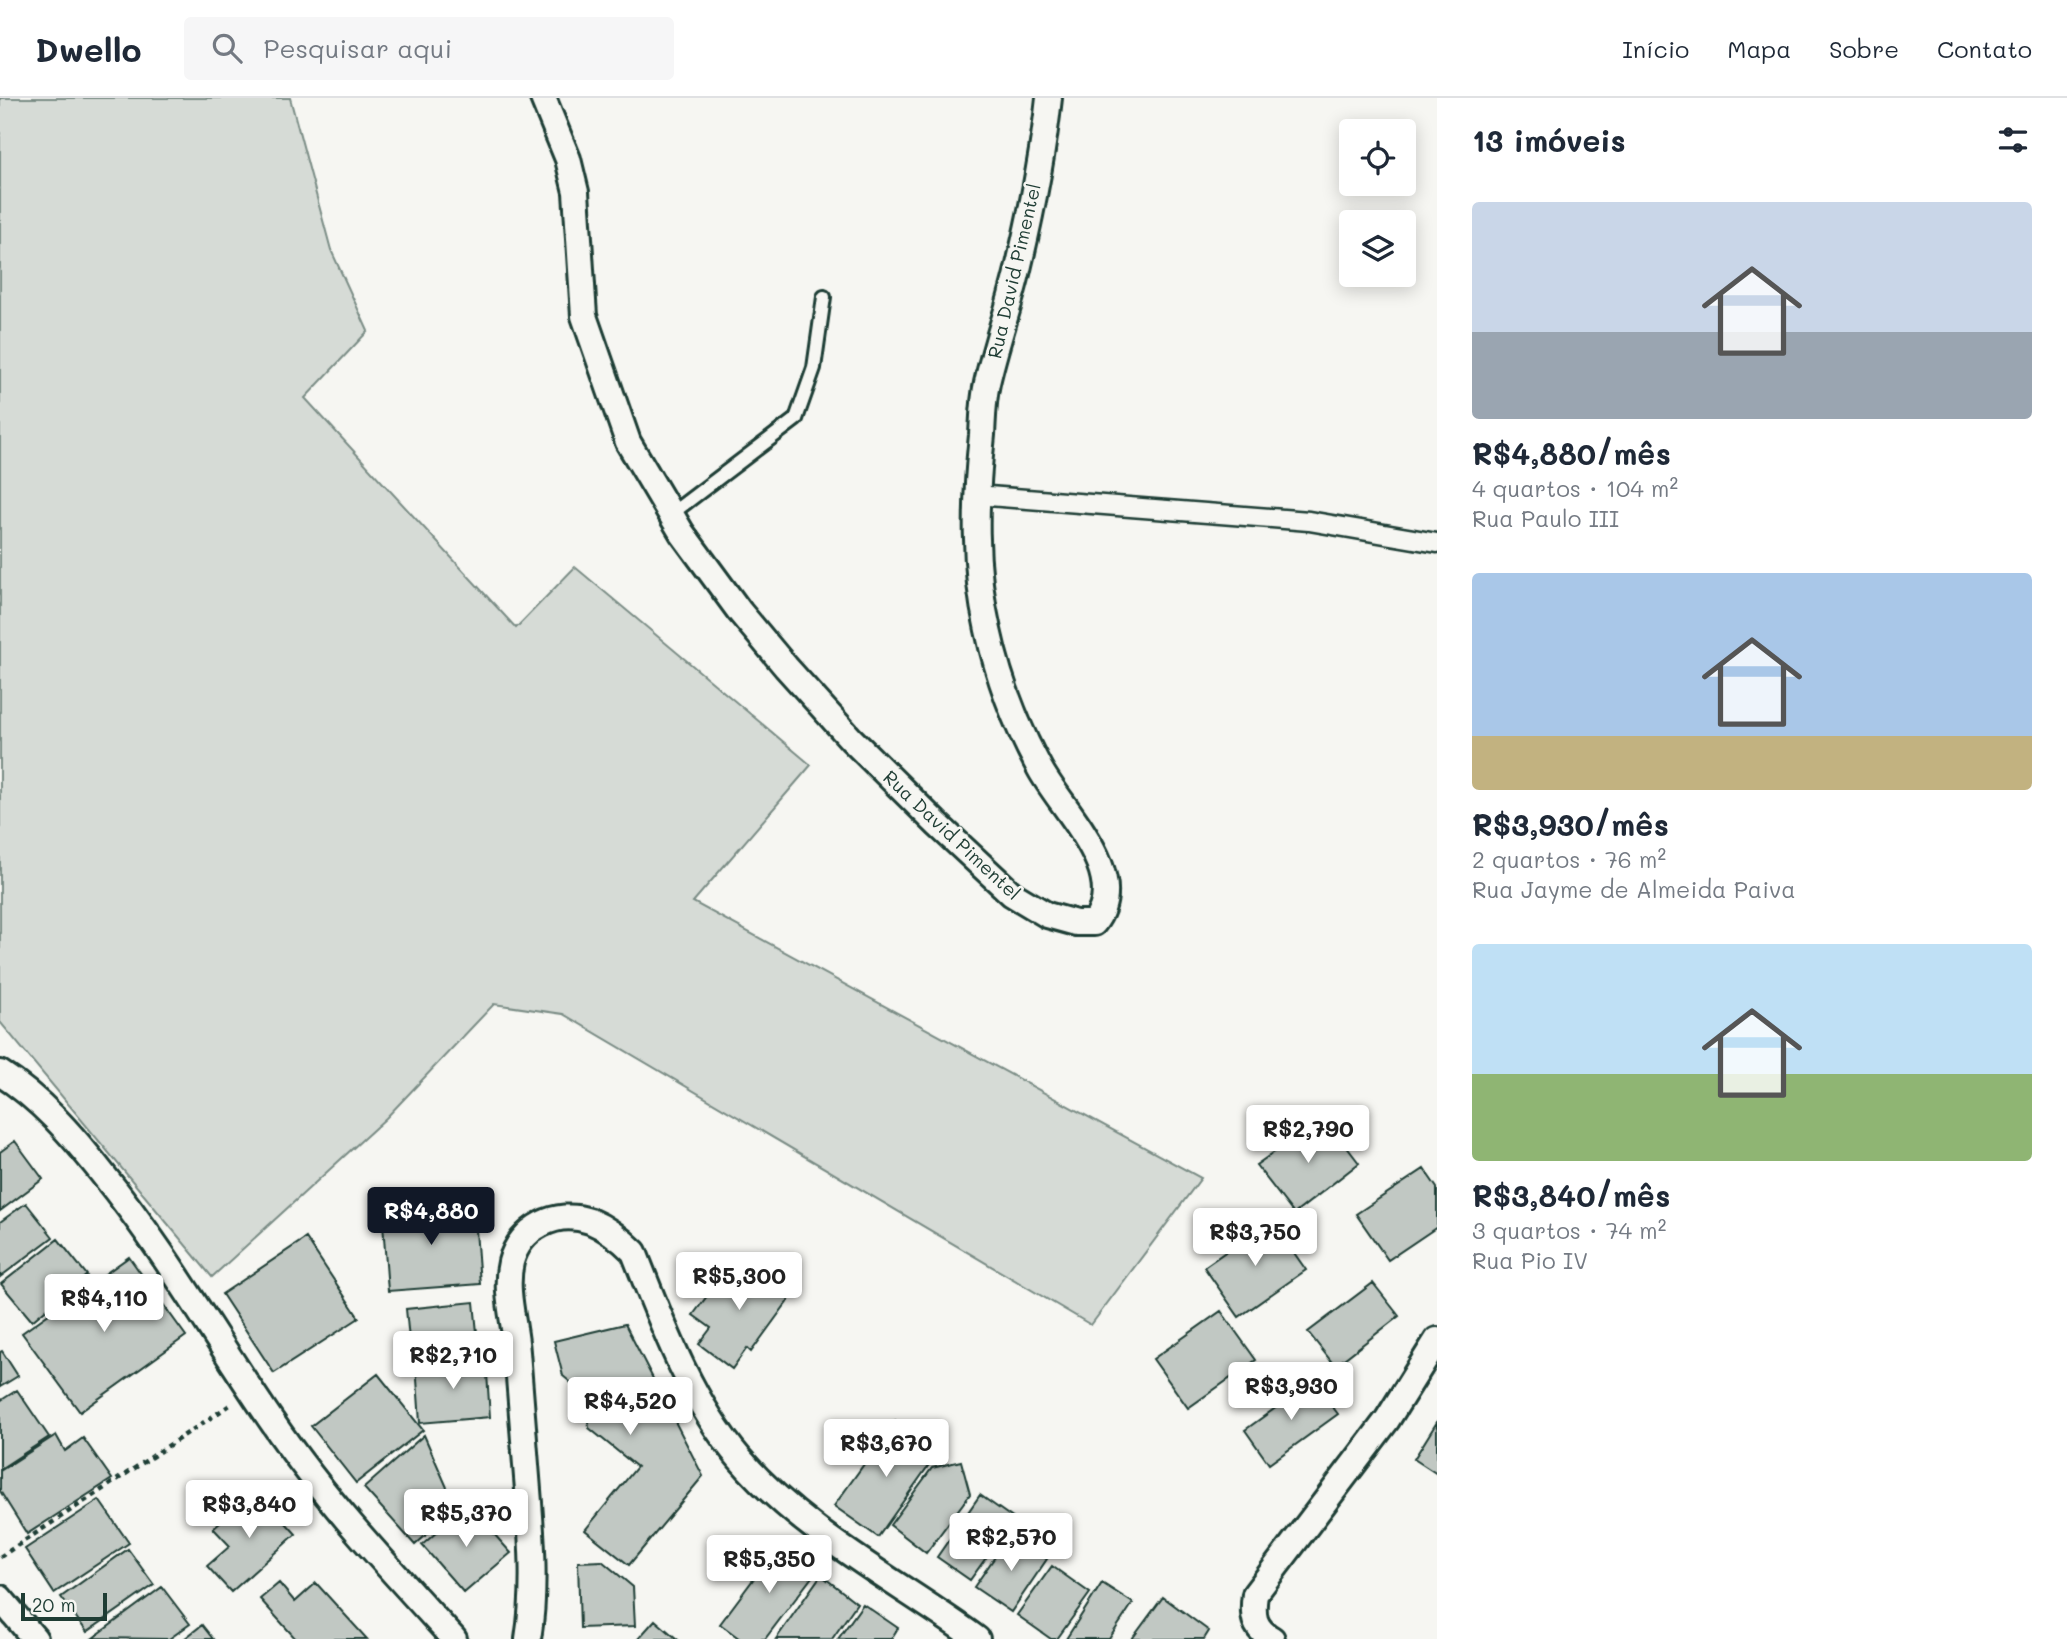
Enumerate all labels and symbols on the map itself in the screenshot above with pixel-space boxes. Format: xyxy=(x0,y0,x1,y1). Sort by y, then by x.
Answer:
street label: Rua David Pimentel xyxy=(981,181,1046,361)
street label: Rua David Pimentel xyxy=(878,764,1026,905)
pin: R$2,790 xyxy=(1243,1105,1373,1165)
pin: R$4,880 xyxy=(366,1188,496,1247)
pin: R$3,750 xyxy=(1190,1208,1320,1268)
pin: R$5,300 xyxy=(674,1252,804,1312)
pin: R$4,110 xyxy=(39,1274,169,1334)
pin: R$2,710 xyxy=(388,1332,518,1391)
pin: R$3,930 xyxy=(1226,1362,1356,1422)
pin: R$4,520 xyxy=(565,1378,695,1437)
pin: R$3,670 xyxy=(821,1420,951,1479)
pin: R$3,840 xyxy=(184,1480,314,1540)
pin: R$5,370 xyxy=(401,1490,531,1549)
pin: R$2,570 xyxy=(946,1514,1076,1573)
pin: R$5,350 xyxy=(704,1536,834,1595)
scale bar xyxy=(21,1590,107,1622)

